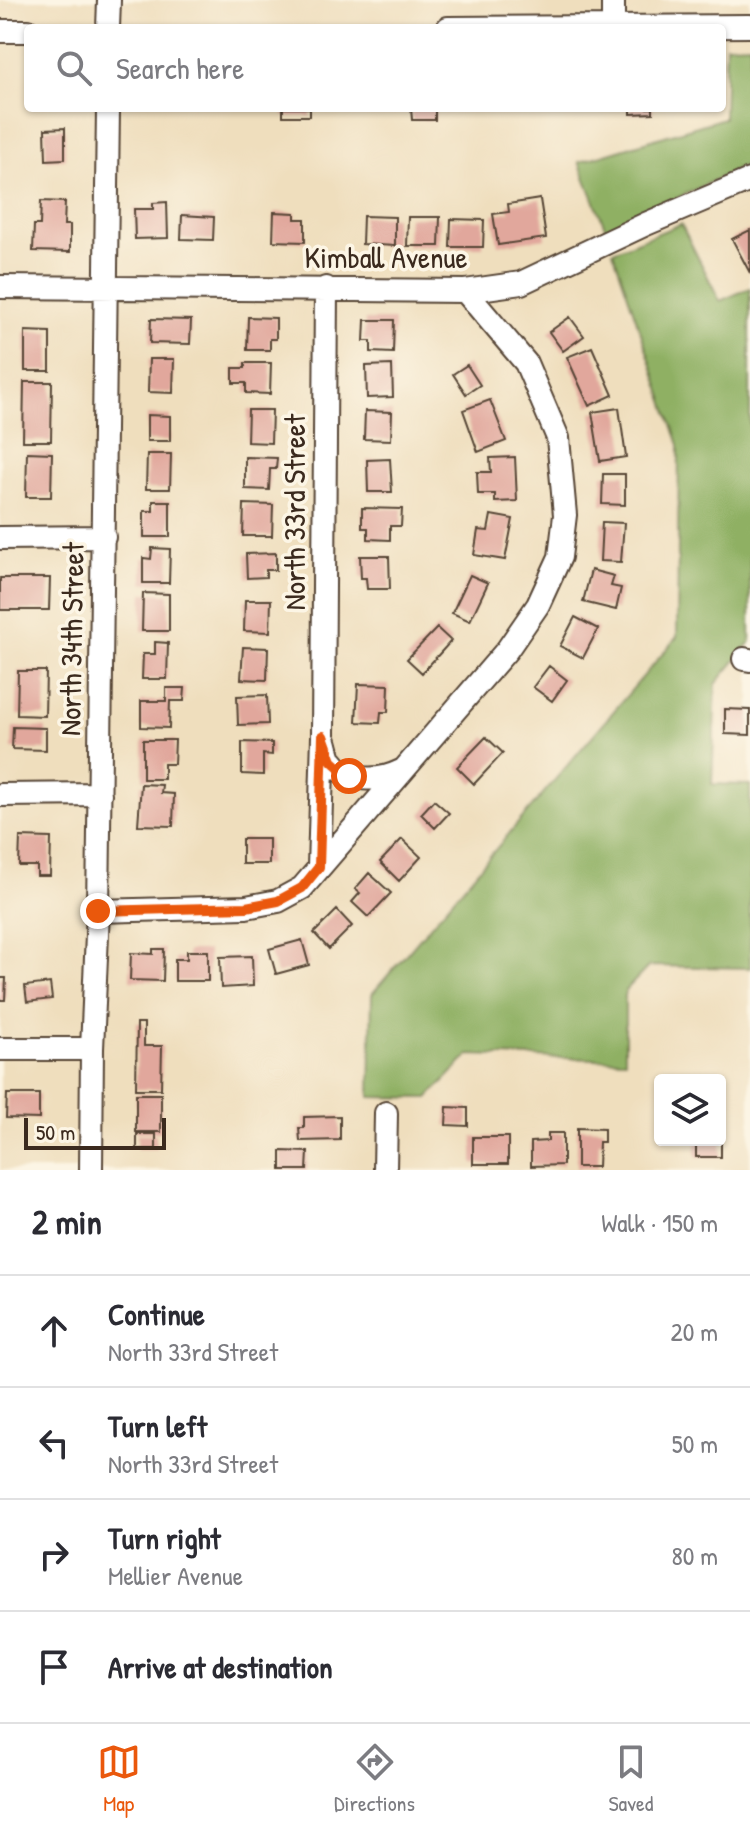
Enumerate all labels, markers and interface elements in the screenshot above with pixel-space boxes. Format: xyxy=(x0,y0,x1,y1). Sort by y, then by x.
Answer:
search box xyxy=(24,24,726,112)
icon: search xyxy=(52,46,96,90)
text: Search here xyxy=(116,48,244,88)
street label: Kimball Avenue xyxy=(305,237,467,277)
street label: North 33rd Street xyxy=(274,413,314,610)
street label: North 34th Street xyxy=(49,541,93,736)
route start xyxy=(331,758,367,794)
route end xyxy=(80,893,116,929)
map controls xyxy=(654,1074,726,1146)
button: layers xyxy=(654,1074,726,1146)
scale bar xyxy=(24,1114,166,1150)
text: 50 m xyxy=(36,1117,75,1147)
text: 2 min xyxy=(32,1199,102,1245)
text: Walk · 150 m xyxy=(601,1205,718,1240)
text: Continue xyxy=(108,1294,205,1334)
icon: ahead xyxy=(32,1309,76,1353)
text: 20 m xyxy=(671,1314,718,1349)
text: North 33rd Street xyxy=(108,1334,278,1369)
text: Turn left xyxy=(108,1406,207,1446)
icon: left xyxy=(32,1421,76,1465)
text: 50 m xyxy=(672,1426,718,1461)
text: North 33rd Street xyxy=(108,1446,278,1481)
text: Turn right xyxy=(108,1518,221,1558)
icon: right xyxy=(32,1533,76,1577)
text: 80 m xyxy=(671,1538,718,1573)
text: Mellier Avenue xyxy=(108,1558,243,1593)
icon: arrive xyxy=(32,1645,76,1689)
text: Arrive at destination xyxy=(108,1647,333,1687)
tab: Map xyxy=(97,1740,141,1818)
tab: Directions xyxy=(334,1740,415,1818)
tab: Saved xyxy=(608,1740,653,1818)

